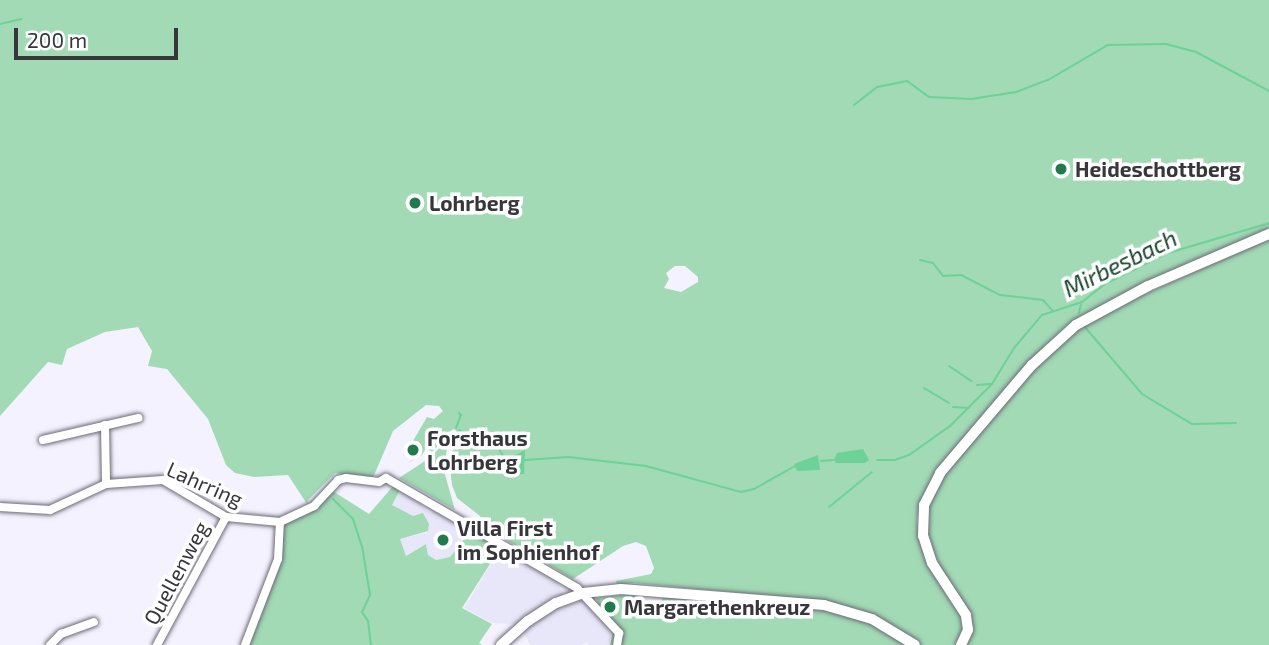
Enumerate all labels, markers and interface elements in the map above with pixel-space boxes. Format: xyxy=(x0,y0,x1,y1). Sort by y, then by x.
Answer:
scale bar xyxy=(18,14,182,58)
text: 200 m xyxy=(27,27,87,52)
place label: Heideschottberg xyxy=(1075,156,1241,182)
marker: Heideschottberg xyxy=(1053,161,1069,177)
place label: Lohrberg xyxy=(429,190,520,216)
marker: Lohrberg xyxy=(407,195,423,211)
water label: Mirbesbach xyxy=(1059,224,1181,302)
place label: Forsthaus Lohrberg xyxy=(427,425,528,475)
marker: Forsthaus Lohrberg xyxy=(405,442,421,458)
street label: Lahrring xyxy=(163,456,247,512)
place label: Villa First im Sophienhof xyxy=(457,515,599,565)
street label: Quellenweg xyxy=(138,517,214,629)
marker: Villa First im Sophienhof xyxy=(435,532,451,548)
place label: Margarethenkreuz xyxy=(624,594,810,620)
marker: Margarethenkreuz xyxy=(602,599,618,615)

